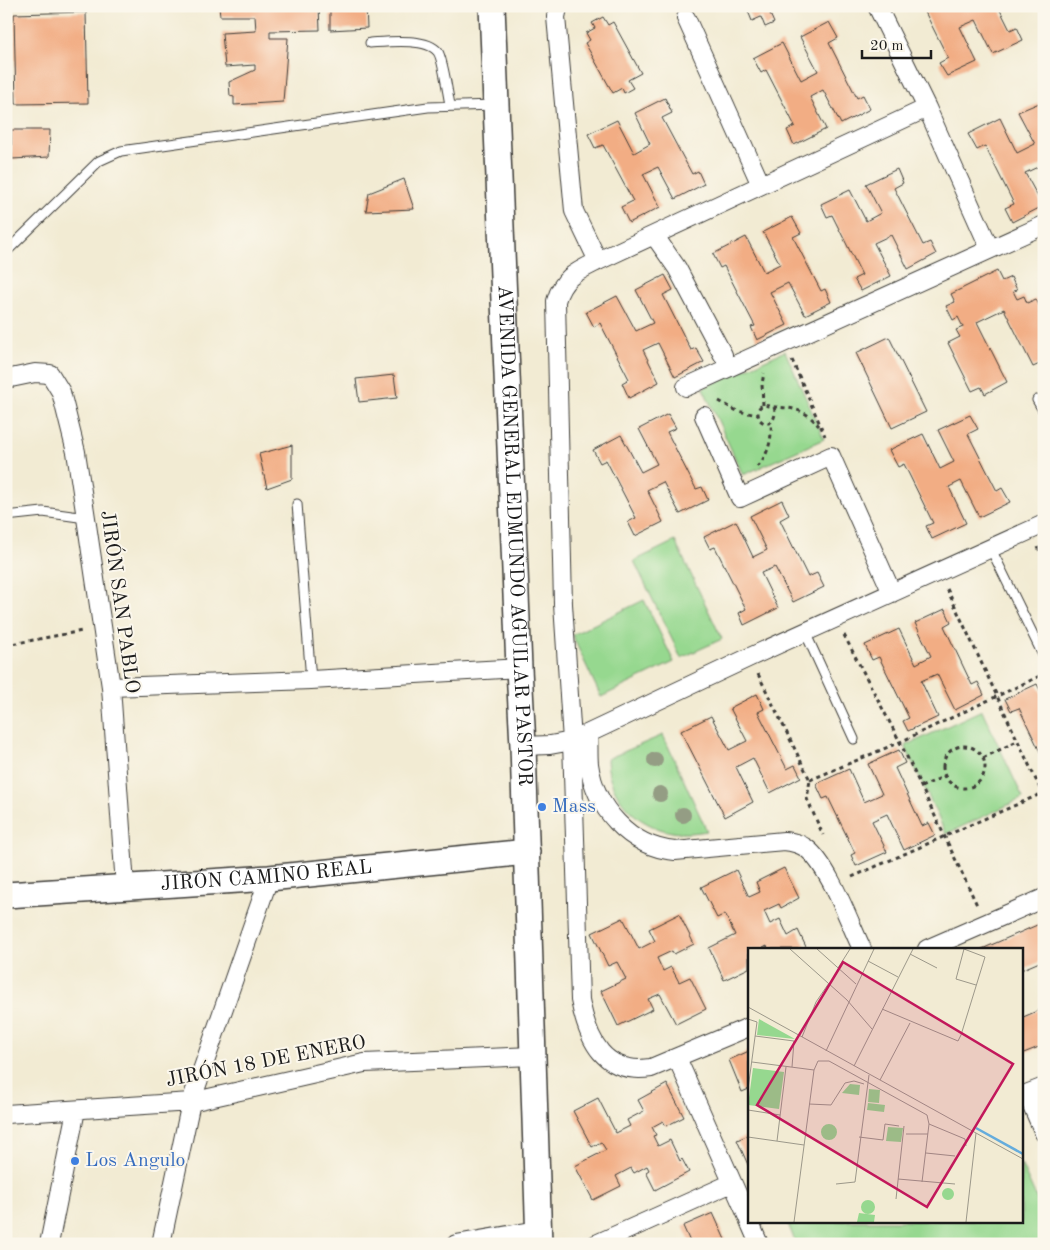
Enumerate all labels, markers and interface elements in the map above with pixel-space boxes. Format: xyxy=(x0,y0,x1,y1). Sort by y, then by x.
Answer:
scale bar xyxy=(862,28,931,60)
text: 20 m xyxy=(870,39,904,54)
street label: AVENIDA GENERAL EDMUNDO AGUILAR PASTOR xyxy=(493,285,534,786)
street label: JIRÓN SAN PABLO xyxy=(96,509,146,695)
place label: Mass xyxy=(552,797,596,817)
marker: Mass xyxy=(536,801,548,813)
street label: JIRÓN CAMINO REAL xyxy=(160,858,373,895)
inset map xyxy=(748,948,1022,1222)
street label: JIRÓN 18 DE ENERO xyxy=(164,1029,368,1091)
place label: Los Angulo xyxy=(85,1151,185,1171)
marker: Los Angulo xyxy=(69,1155,81,1167)

